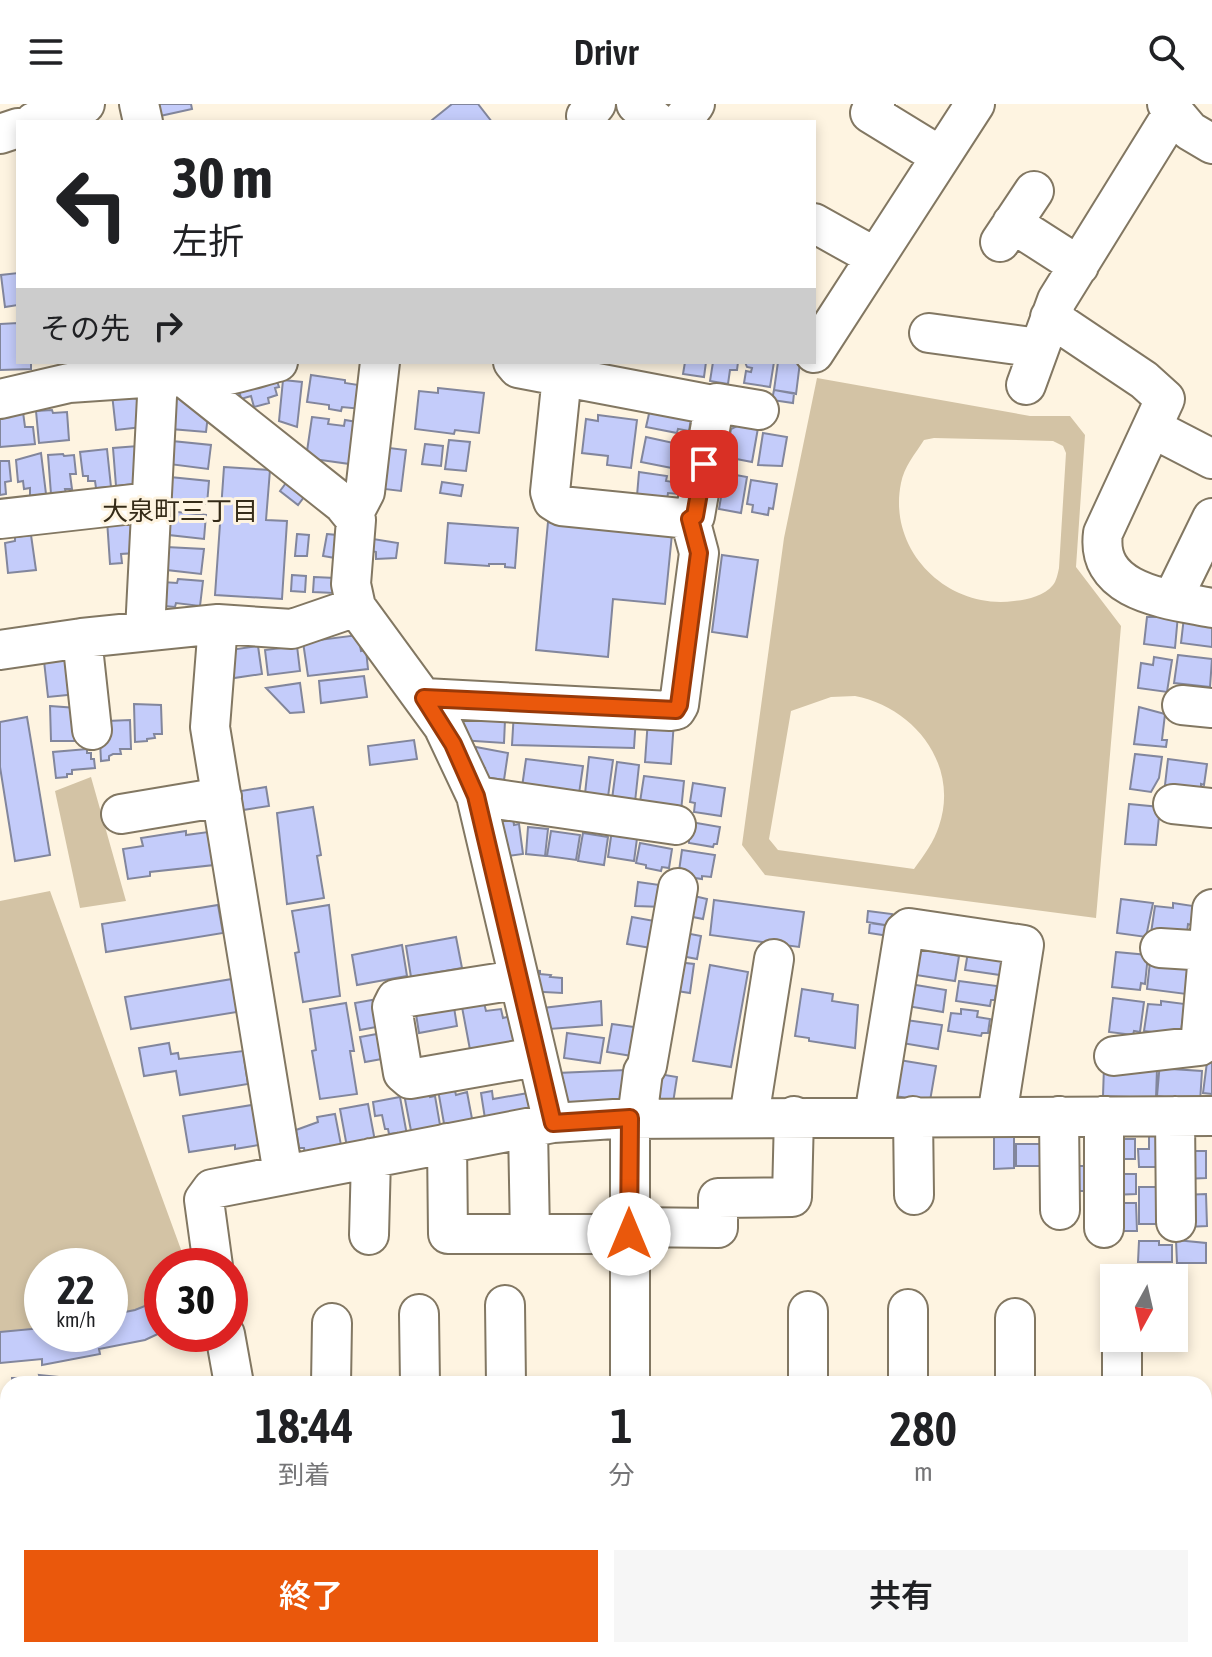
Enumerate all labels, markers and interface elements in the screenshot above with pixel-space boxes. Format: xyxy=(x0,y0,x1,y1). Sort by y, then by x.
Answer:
icon: menu xyxy=(24,30,68,74)
icon: search xyxy=(1144,30,1188,74)
text: Drivr xyxy=(574,31,638,73)
text: 30 m xyxy=(172,146,273,210)
icon: left xyxy=(40,152,144,256)
text: 左折 xyxy=(172,220,244,262)
icon: right xyxy=(146,304,190,348)
text: その先 xyxy=(40,311,130,345)
pin xyxy=(670,430,738,498)
icon: arrive xyxy=(682,442,726,486)
district label: 大泉町三丁目 xyxy=(102,496,258,526)
position arrow xyxy=(587,1192,671,1276)
speed limit sign: 30 xyxy=(144,1248,248,1352)
north arrow xyxy=(1100,1264,1188,1352)
map controls xyxy=(1100,1264,1188,1352)
text: 22 xyxy=(57,1267,95,1312)
text: km/h xyxy=(56,1308,96,1331)
text: 18:44 xyxy=(255,1398,354,1453)
text: 1 xyxy=(610,1398,633,1453)
text: 280 xyxy=(889,1401,957,1456)
text: m xyxy=(914,1457,933,1487)
text: 到着 xyxy=(278,1460,330,1490)
text: 分 xyxy=(609,1460,635,1490)
button: 終了 xyxy=(24,1550,598,1642)
button: 共有 xyxy=(614,1550,1188,1642)

